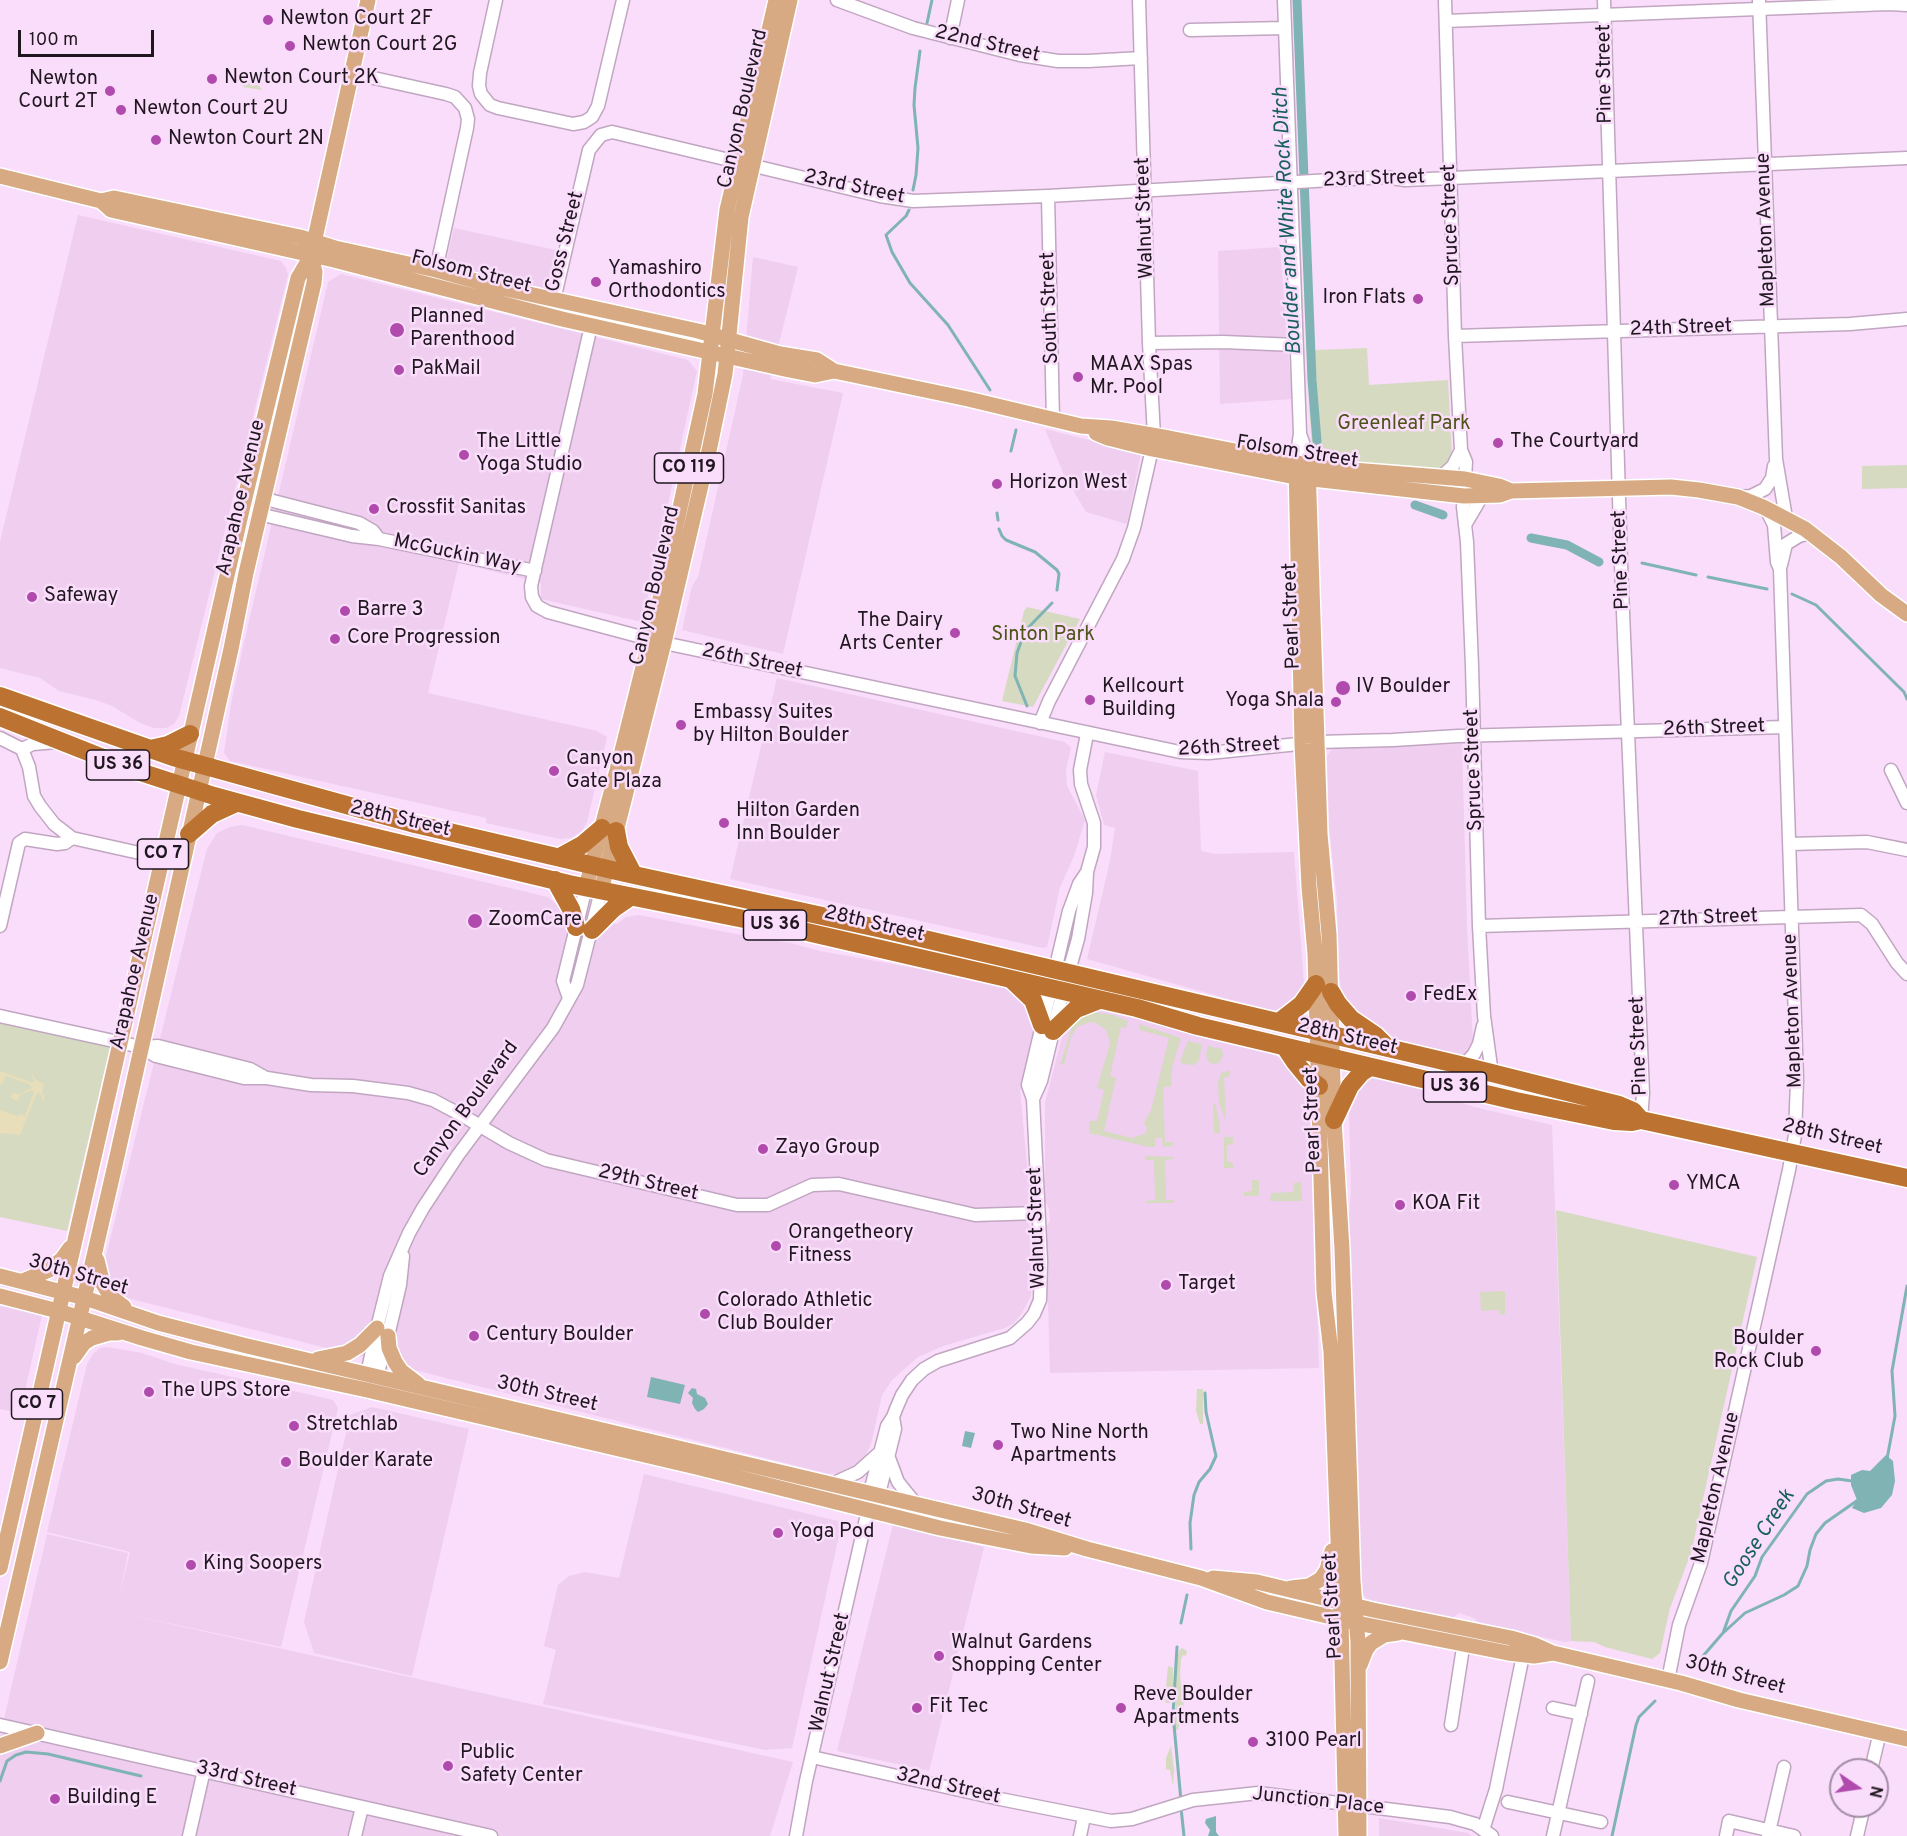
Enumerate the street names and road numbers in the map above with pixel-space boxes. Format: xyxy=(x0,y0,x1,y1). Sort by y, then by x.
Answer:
street label: 22nd Street xyxy=(932,21,1042,69)
street label: Pine Street xyxy=(1593,24,1619,124)
street label: Canyon Boulevard xyxy=(714,27,774,191)
street label: Mapleton Avenue xyxy=(1752,152,1782,308)
street label: Walnut Street xyxy=(1132,157,1160,279)
street label: Spruce Street xyxy=(1438,163,1466,287)
street label: 23rd Street xyxy=(801,166,907,210)
street label: 23rd Street xyxy=(1322,166,1426,194)
street label: Goss Street xyxy=(542,189,590,295)
street label: Folsom Street xyxy=(408,246,534,300)
street label: South Street xyxy=(1037,252,1065,364)
street label: 24th Street xyxy=(1629,315,1733,343)
street label: Arapahoe Avenue xyxy=(212,418,272,578)
street label: Folsom Street xyxy=(1234,432,1360,474)
road number: CO 119 xyxy=(654,453,724,483)
street label: Canyon Boulevard xyxy=(626,504,686,668)
street label: Pine Street xyxy=(1608,510,1636,610)
street label: McGuckin Way xyxy=(391,530,523,580)
street label: Pearl Street xyxy=(1279,562,1307,670)
street label: 26th Street xyxy=(699,640,805,684)
street label: Spruce Street xyxy=(1461,708,1489,832)
street label: 26th Street xyxy=(1662,715,1766,743)
street label: 26th Street xyxy=(1177,733,1281,763)
road number: US 36 xyxy=(86,750,150,780)
street label: 28th Street xyxy=(347,797,453,843)
road number: CO 7 xyxy=(138,839,188,869)
street label: Arapahoe Avenue xyxy=(106,892,166,1052)
street label: 28th Street xyxy=(821,902,927,948)
street label: 27th Street xyxy=(1658,905,1758,933)
road number: US 36 xyxy=(744,910,806,940)
street label: Mapleton Avenue xyxy=(1779,933,1809,1089)
street label: Pine Street xyxy=(1626,996,1654,1096)
street label: 28th Street xyxy=(1294,1015,1400,1061)
street label: Canyon Boulevard xyxy=(409,1037,525,1183)
street label: Pearl Street xyxy=(1300,1066,1328,1174)
road number: US 36 xyxy=(1424,1072,1486,1102)
street label: 28th Street xyxy=(1779,1115,1885,1161)
street label: 29th Street xyxy=(595,1161,701,1207)
street label: Walnut Street xyxy=(1024,1167,1052,1289)
street label: 30th Street xyxy=(25,1250,131,1302)
street label: 30th Street xyxy=(494,1372,600,1418)
road number: CO 7 xyxy=(12,1389,63,1419)
street label: Mapleton Avenue xyxy=(1688,1410,1746,1566)
street label: 30th Street xyxy=(968,1483,1074,1535)
street label: Pearl Street xyxy=(1319,1552,1349,1660)
street label: Walnut Street xyxy=(806,1611,856,1735)
street label: 30th Street xyxy=(1682,1651,1788,1701)
street label: 33rd Street xyxy=(193,1757,299,1803)
street label: 32nd Street xyxy=(893,1763,1003,1811)
street label: Junction Place xyxy=(1251,1783,1385,1821)

